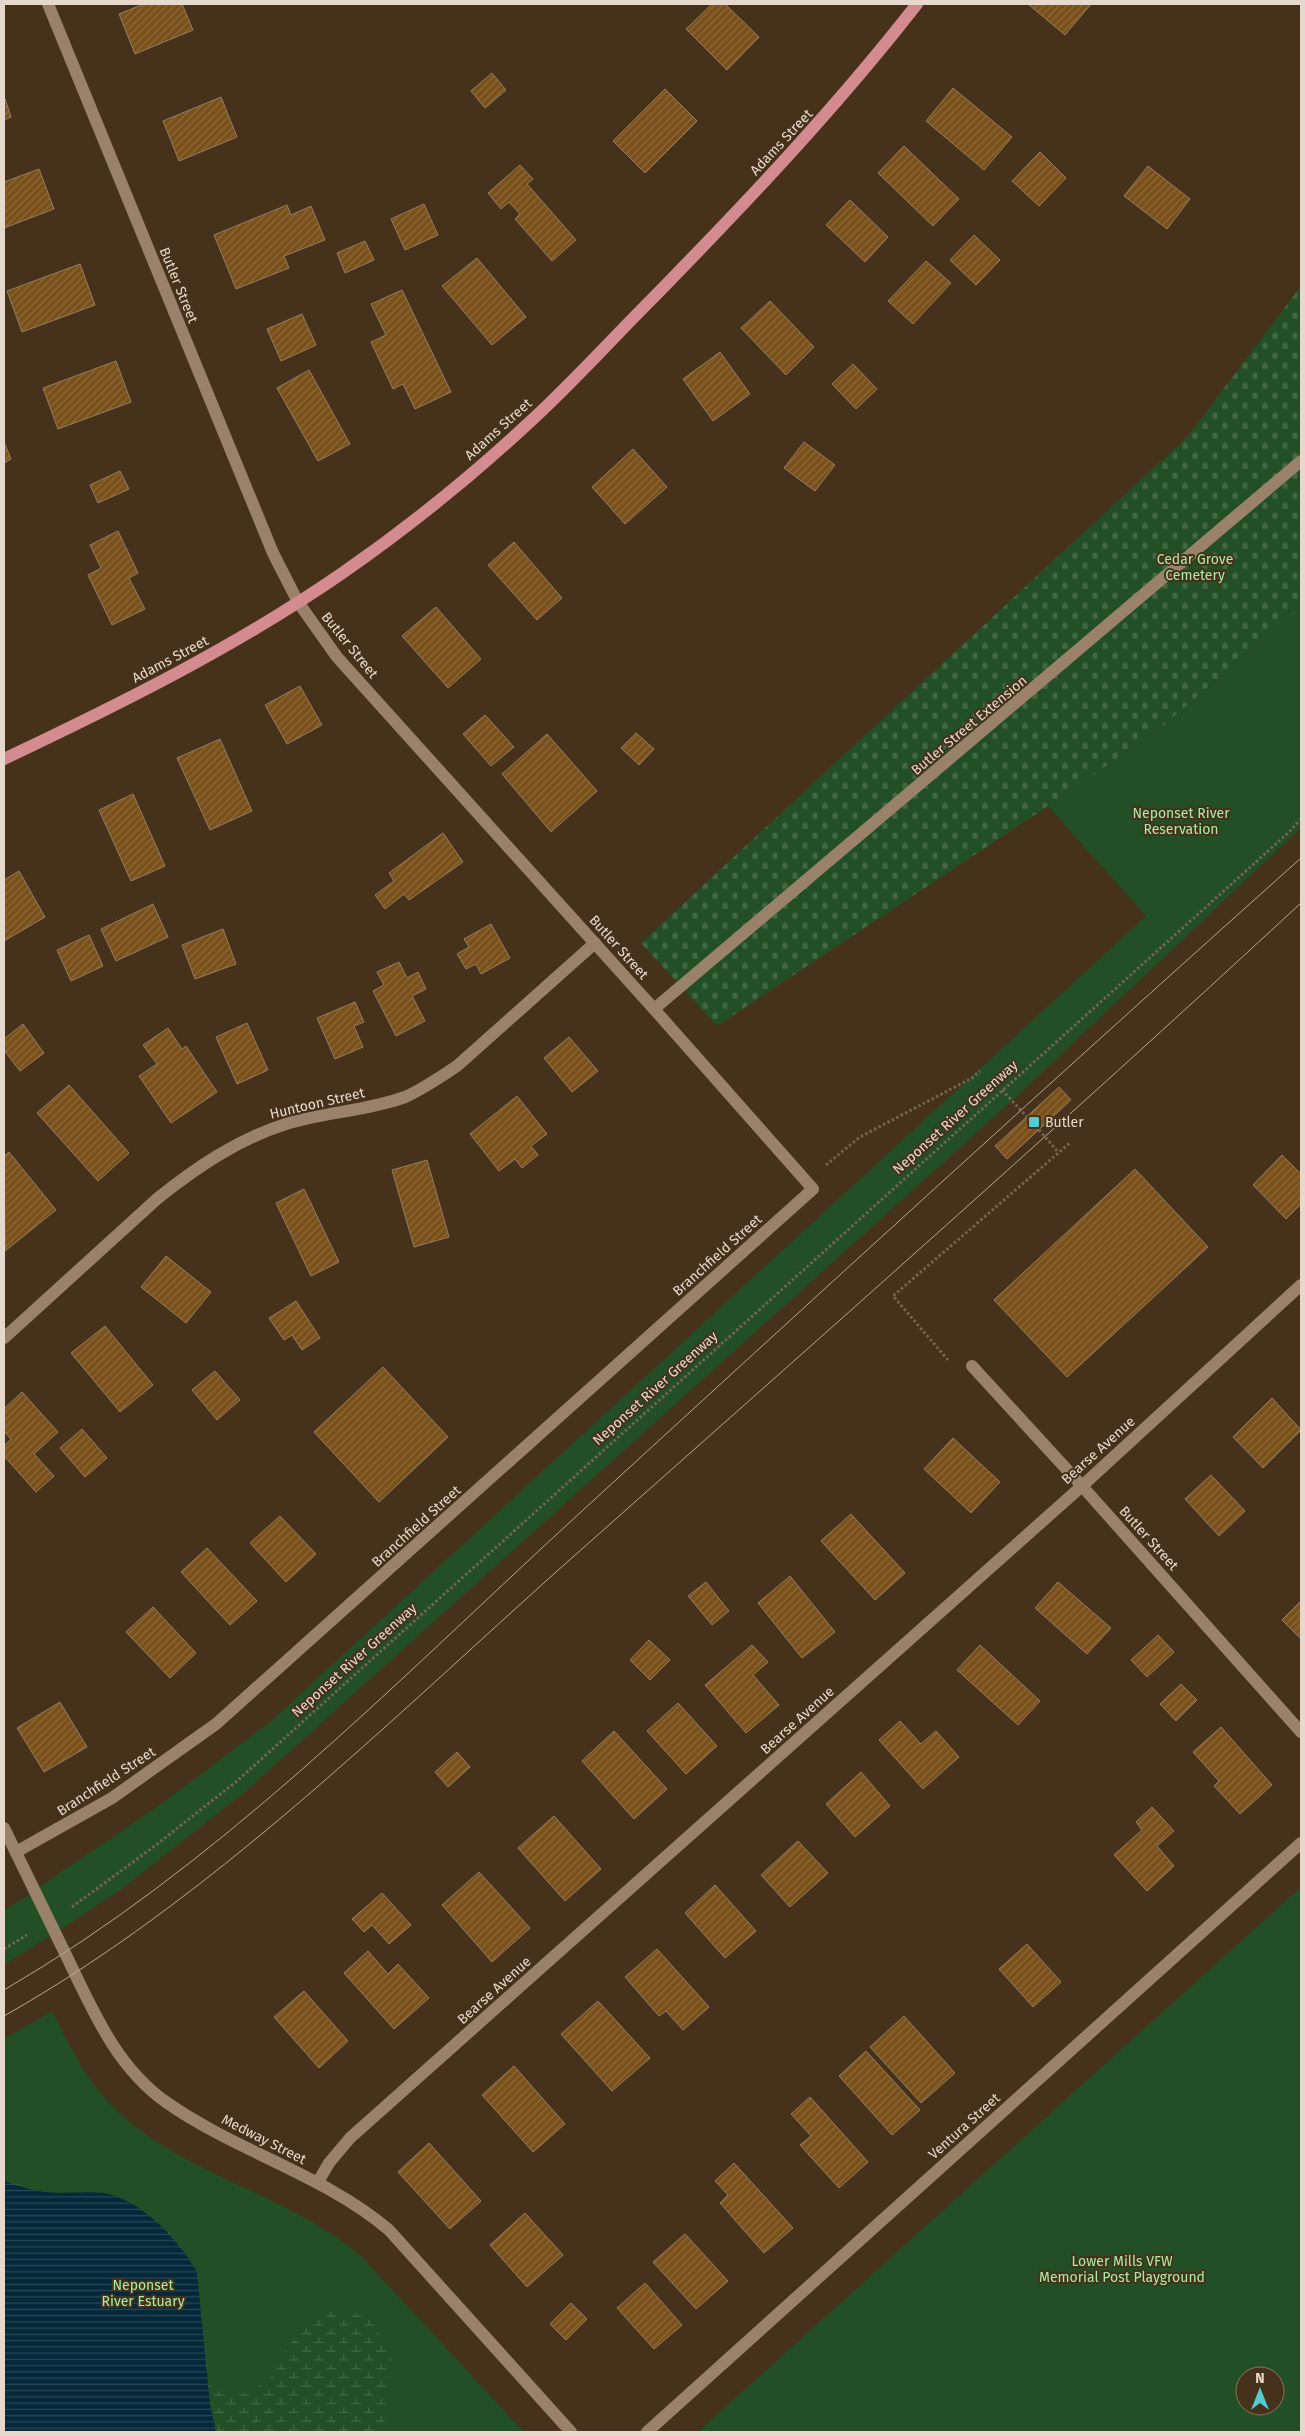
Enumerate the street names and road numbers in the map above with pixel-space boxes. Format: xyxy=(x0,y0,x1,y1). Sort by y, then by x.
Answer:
street label: Adams Street xyxy=(746,105,817,179)
street label: Butler Street xyxy=(156,245,202,326)
street label: Adams Street xyxy=(461,394,536,464)
street label: Butler Street xyxy=(318,609,382,683)
street label: Adams Street xyxy=(129,632,212,687)
street label: Butler Street Extension xyxy=(908,672,1031,779)
street label: Butler Street xyxy=(585,912,652,984)
street label: Neponset River Greenway xyxy=(889,1057,1021,1178)
street label: Huntoon Street xyxy=(268,1084,367,1123)
street label: Branchfield Street xyxy=(669,1210,766,1300)
street label: Neponset River Greenway xyxy=(589,1328,721,1449)
street label: Bearse Avenue xyxy=(1058,1413,1139,1488)
street label: Branchfield Street xyxy=(368,1481,465,1571)
street label: Butler Street xyxy=(1115,1503,1182,1575)
street label: Neponset River Greenway xyxy=(288,1600,420,1721)
street label: Bearse Avenue xyxy=(757,1683,838,1758)
street label: Branchfield Street xyxy=(54,1743,159,1820)
street label: Bearse Avenue xyxy=(454,1953,535,2028)
street label: Ventura Street xyxy=(925,2089,1004,2163)
street label: Medway Street xyxy=(219,2111,310,2169)

